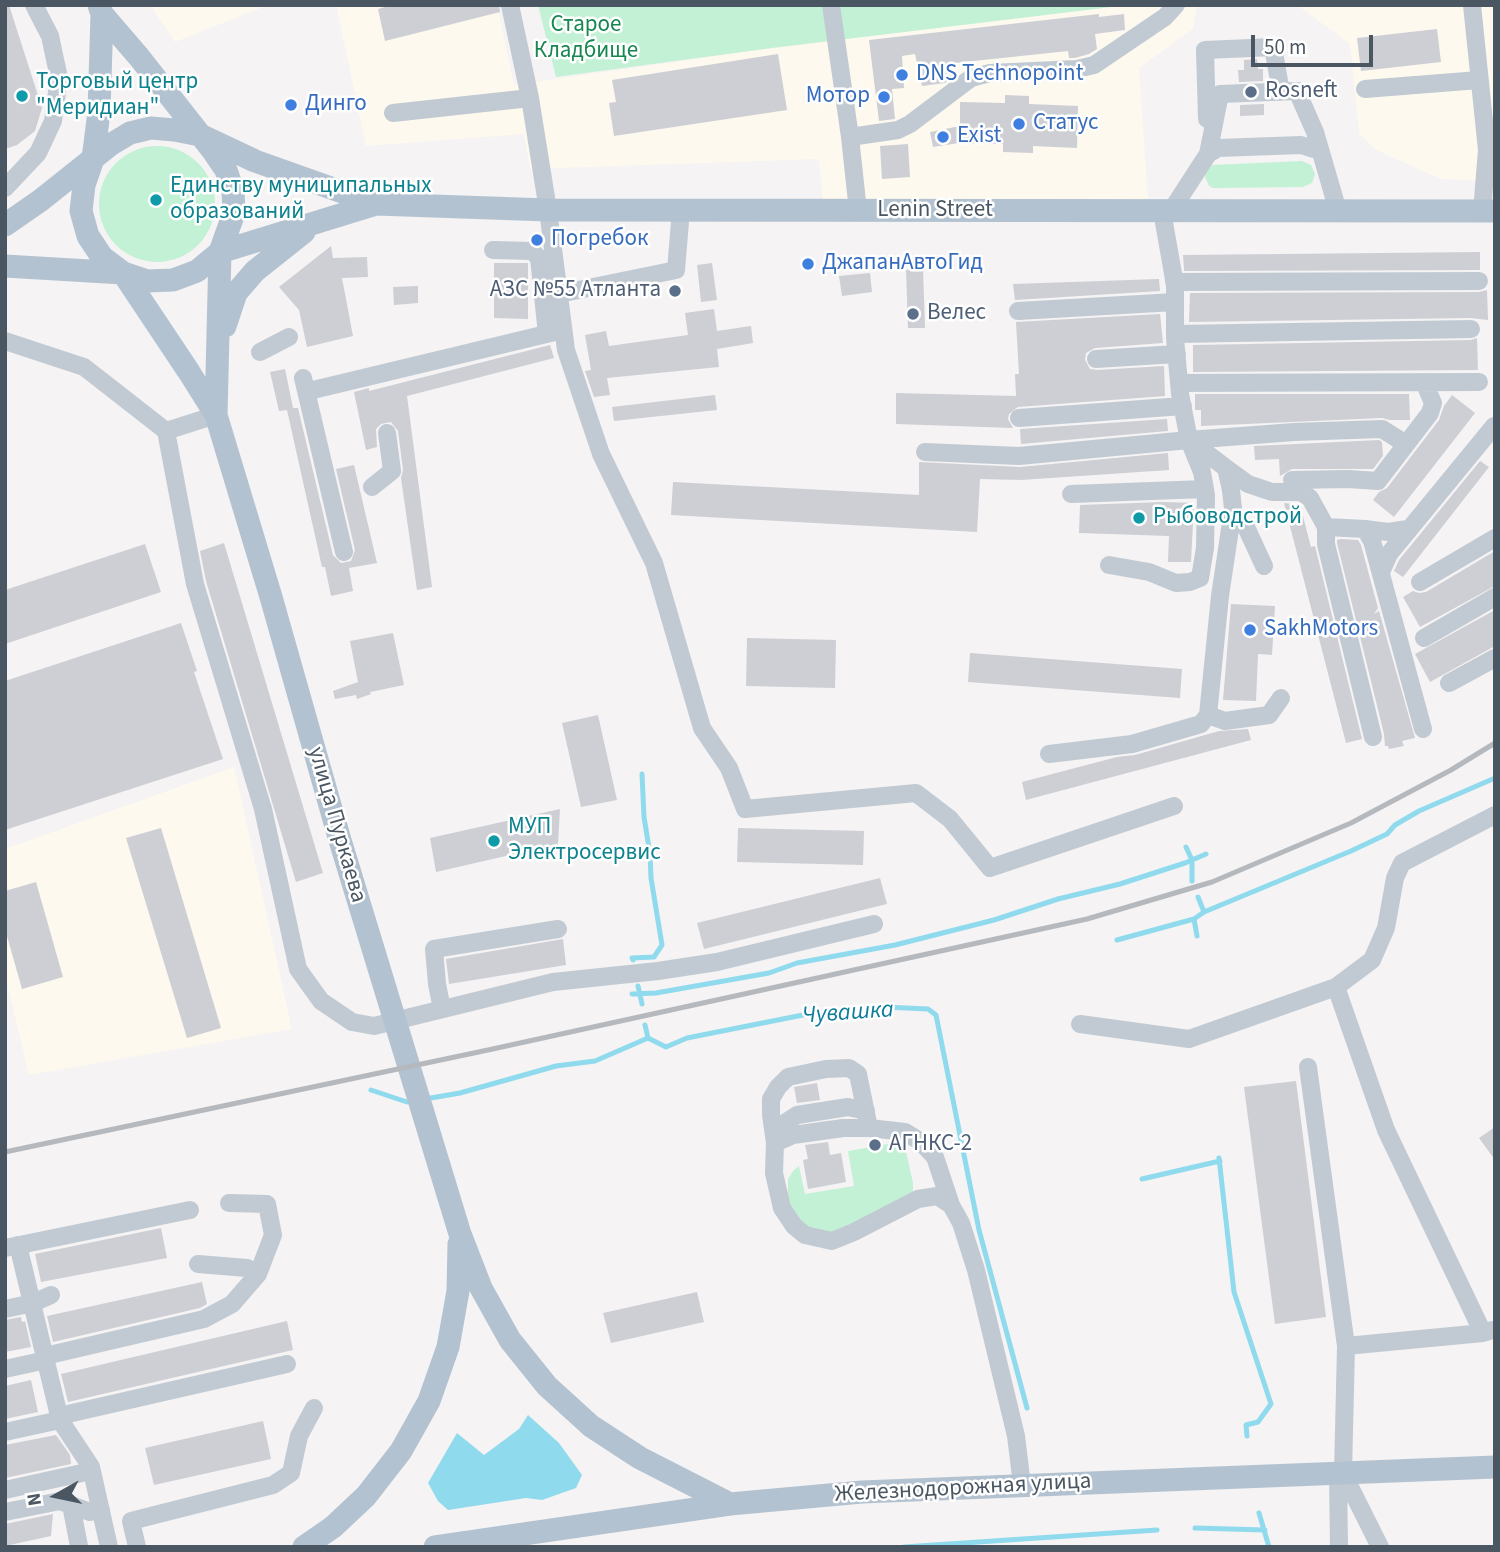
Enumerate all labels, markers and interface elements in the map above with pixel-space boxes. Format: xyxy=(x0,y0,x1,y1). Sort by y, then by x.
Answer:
park label: Старое Кладбище xyxy=(534,12,638,66)
scale bar xyxy=(1255,21,1378,65)
text: 50 m xyxy=(1264,32,1306,62)
place label: DNS Technopoint xyxy=(916,61,1083,89)
marker: DNS Technopoint xyxy=(894,67,910,83)
place label: Торговый центр "Меридиан" xyxy=(36,69,198,123)
place label: Rosneft xyxy=(1265,78,1338,106)
place label: Мотор xyxy=(806,83,870,111)
marker: Rosneft xyxy=(1243,84,1259,100)
marker: Торговый центр "Меридиан" xyxy=(14,88,30,104)
marker: Мотор xyxy=(876,89,892,105)
place label: Динго xyxy=(305,91,367,119)
marker: Динго xyxy=(283,97,299,113)
place label: Статус xyxy=(1033,110,1099,138)
marker: Статус xyxy=(1011,116,1027,132)
place label: Exist xyxy=(957,123,1001,151)
marker: Exist xyxy=(935,129,951,145)
place label: Единству муниципальных образований xyxy=(170,173,432,227)
marker: Единству муниципальных образований xyxy=(148,192,164,208)
street label: Lenin Street xyxy=(877,197,993,225)
place label: Погребок xyxy=(551,226,648,254)
marker: Погребок xyxy=(529,232,545,248)
place label: ДжапанАвтоГид xyxy=(822,250,983,278)
marker: ДжапанАвтоГид xyxy=(800,256,816,272)
place label: АЗС №55 Атланта xyxy=(490,277,661,305)
marker: АЗС №55 Атланта xyxy=(667,283,683,299)
place label: Велес xyxy=(927,300,986,328)
marker: Велес xyxy=(905,306,921,322)
place label: Рыбоводстрой xyxy=(1153,504,1302,532)
marker: Рыбоводстрой xyxy=(1131,510,1147,526)
place label: SakhMotors xyxy=(1264,616,1378,644)
marker: SakhMotors xyxy=(1242,622,1258,638)
street label: улица Пуркаева xyxy=(301,744,371,906)
place label: МУП Электросервис xyxy=(508,814,661,868)
marker: МУП Электросервис xyxy=(486,833,502,849)
water label: Чувашка xyxy=(801,996,895,1032)
place label: АГНКС-2 xyxy=(889,1131,972,1159)
marker: АГНКС-2 xyxy=(867,1137,883,1153)
north arrow xyxy=(21,1461,91,1531)
street label: Железнодорожная улица xyxy=(834,1468,1092,1510)
text: N xyxy=(20,1491,49,1508)

